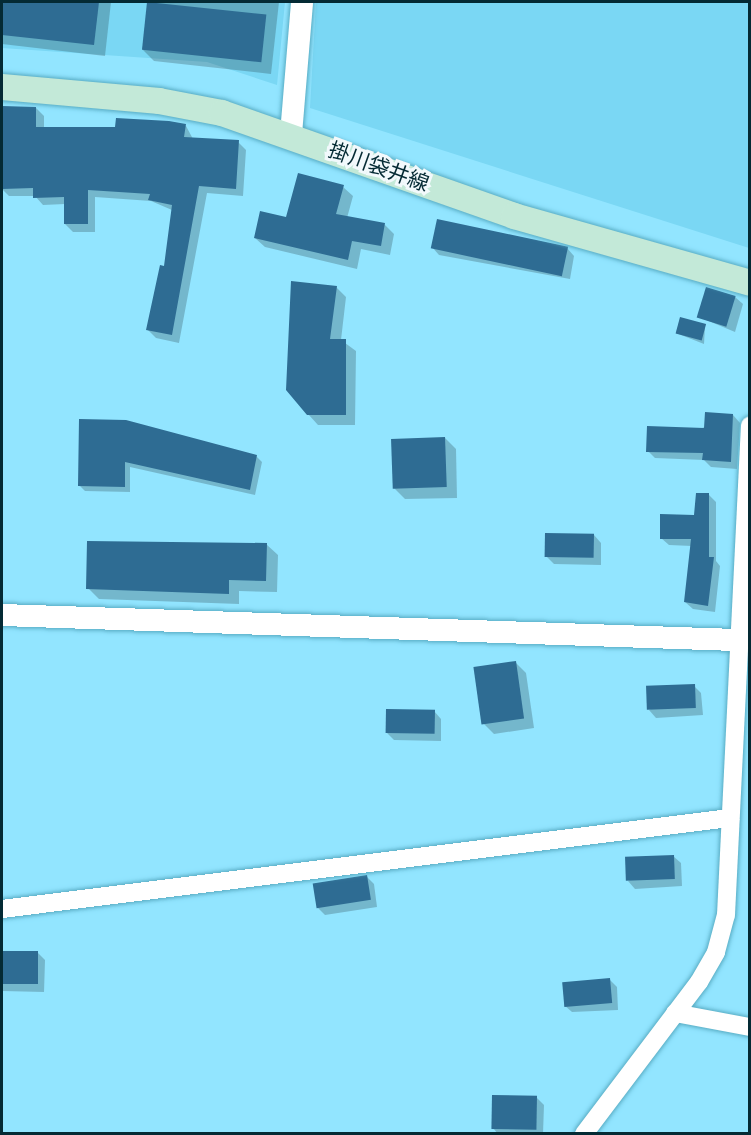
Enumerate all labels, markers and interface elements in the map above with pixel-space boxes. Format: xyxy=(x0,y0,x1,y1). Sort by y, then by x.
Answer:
street label: 掛川袋井線 xyxy=(325,136,433,196)

